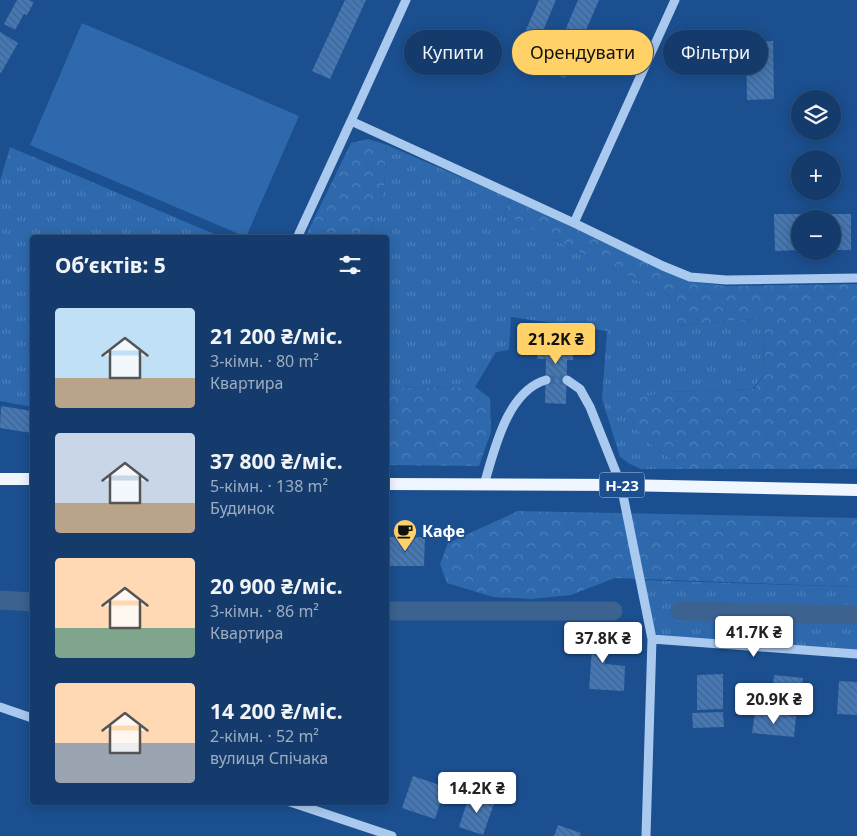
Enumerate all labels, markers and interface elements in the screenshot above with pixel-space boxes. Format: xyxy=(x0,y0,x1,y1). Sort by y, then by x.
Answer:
chip: Купити xyxy=(404,30,502,75)
chip: Орендувати xyxy=(512,30,653,75)
chip: Фільтри xyxy=(663,30,768,75)
map controls xyxy=(791,90,841,260)
button: layers xyxy=(791,90,841,140)
button: + xyxy=(791,150,841,200)
button: − xyxy=(791,210,841,260)
text: Об’єктів: 5 xyxy=(55,251,166,279)
icon: filters xyxy=(336,251,364,279)
text: 21 200 ₴/міс. xyxy=(210,322,343,350)
pin: 21.2K ₴ xyxy=(510,322,602,365)
icon: home xyxy=(95,328,155,388)
text: 21.2K ₴ xyxy=(528,328,584,350)
text: 3-кімн. · 80 m² xyxy=(210,350,319,372)
text: Квартира xyxy=(210,372,284,394)
text: 37 800 ₴/міс. xyxy=(210,447,343,475)
icon: home xyxy=(95,453,155,513)
road number: Н-23 xyxy=(600,472,644,498)
text: 5-кімн. · 138 m² xyxy=(210,475,328,497)
text: Будинок xyxy=(210,497,274,519)
cafe icon: Кафе xyxy=(392,518,418,552)
place label: Кафе xyxy=(422,520,465,542)
text: 20 900 ₴/міс. xyxy=(210,572,343,600)
icon: home xyxy=(95,578,155,638)
text: 3-кімн. · 86 m² xyxy=(210,600,319,622)
pin: 41.7K ₴ xyxy=(708,616,800,658)
text: 41.7K ₴ xyxy=(726,621,782,643)
text: Квартира xyxy=(210,622,284,644)
pin: 37.8K ₴ xyxy=(557,622,649,664)
text: 37.8K ₴ xyxy=(575,627,631,649)
pin: 20.9K ₴ xyxy=(728,682,820,725)
text: 20.9K ₴ xyxy=(746,688,802,710)
text: 14 200 ₴/міс. xyxy=(210,697,343,725)
icon: home xyxy=(95,703,155,763)
text: 2-кімн. · 52 m² xyxy=(210,725,319,747)
text: вулиця Спічака xyxy=(210,747,328,769)
pin: 14.2K ₴ xyxy=(431,772,523,814)
text: 14.2K ₴ xyxy=(449,777,505,799)

